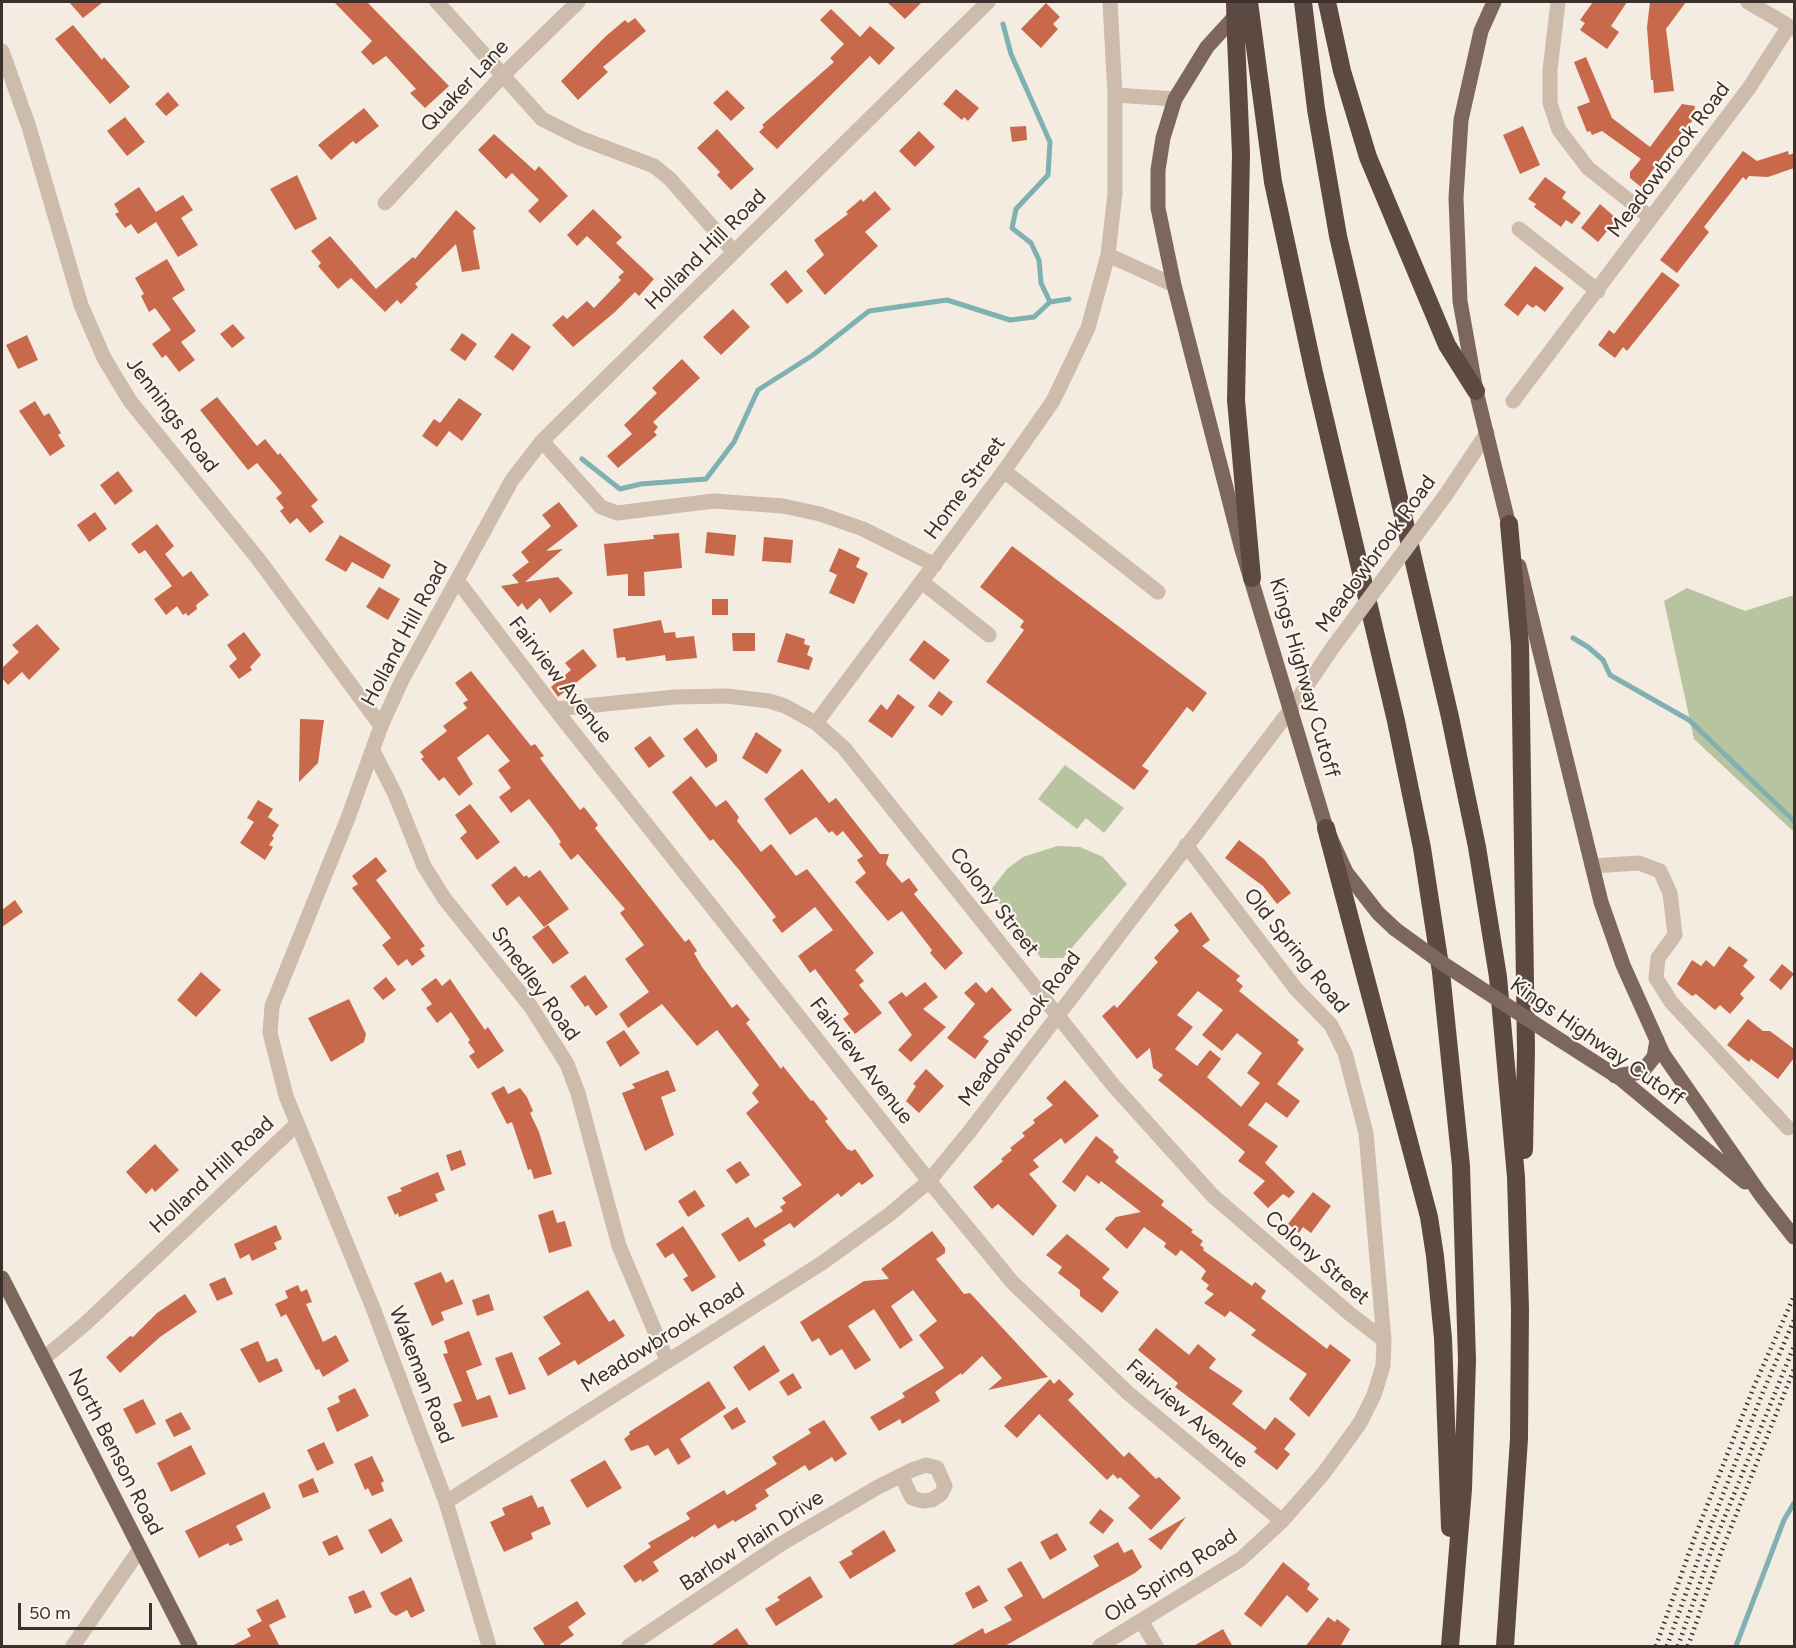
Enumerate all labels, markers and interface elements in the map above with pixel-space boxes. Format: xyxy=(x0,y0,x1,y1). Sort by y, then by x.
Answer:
street label: Quaker Lane xyxy=(416,35,514,137)
street label: Meadowbrook Road xyxy=(1602,77,1736,243)
street label: Holland Hill Road xyxy=(640,184,772,316)
street label: Jennings Road xyxy=(120,352,224,478)
street label: Home Street xyxy=(919,432,1011,544)
street label: Meadowbrook Road xyxy=(1311,471,1441,637)
street label: Holland Hill Road xyxy=(356,557,454,711)
street label: Kings Highway Cutoff xyxy=(1263,575,1345,781)
street label: Fairview Avenue xyxy=(503,612,617,748)
street label: Colony Street xyxy=(944,843,1044,961)
street label: Old Spring Road xyxy=(1238,884,1354,1018)
street label: Smedley Road xyxy=(485,922,585,1046)
street label: Meadowbrook Road xyxy=(953,946,1087,1112)
street label: Kings Highway Cutoff xyxy=(1505,972,1689,1112)
street label: Fairview Avenue xyxy=(804,993,918,1129)
street label: Holland Hill Road xyxy=(145,1111,279,1239)
street label: Colony Street xyxy=(1259,1206,1375,1310)
street label: Meadowbrook Road xyxy=(577,1277,749,1399)
street label: Wakeman Road xyxy=(383,1303,459,1447)
street label: Fairview Avenue xyxy=(1121,1354,1253,1474)
street label: North Benson Road xyxy=(62,1364,168,1540)
street label: Barlow Plain Drive xyxy=(675,1485,829,1597)
street label: Old Spring Road xyxy=(1100,1524,1242,1628)
scale bar xyxy=(21,1591,154,1629)
text: 50 m xyxy=(29,1602,71,1624)

